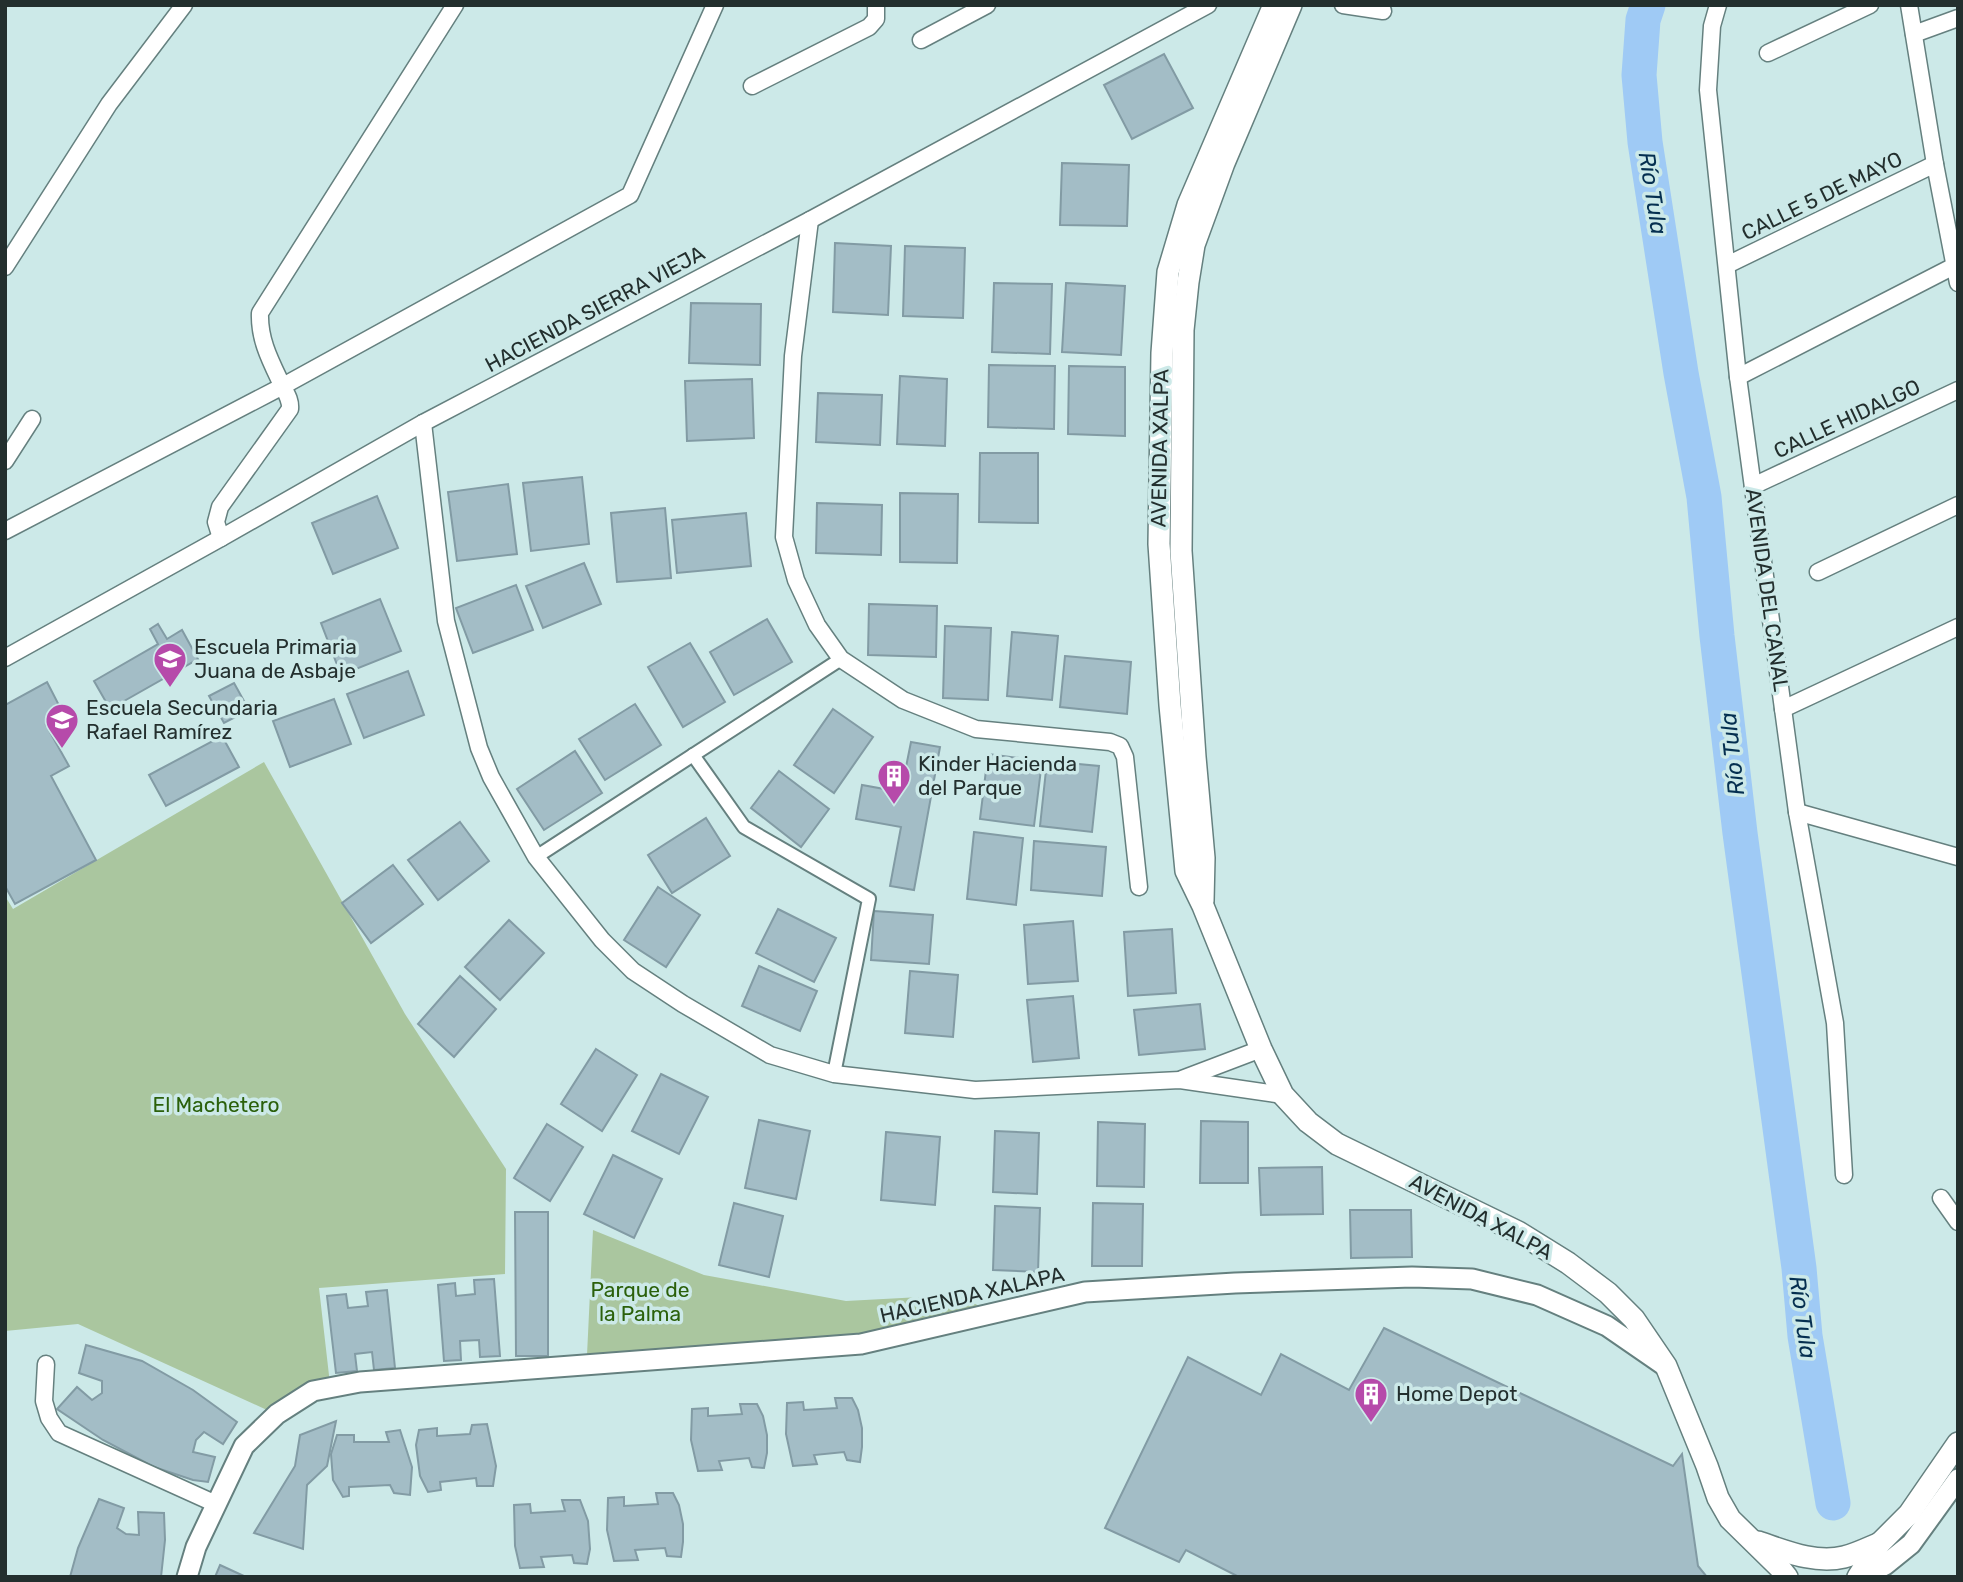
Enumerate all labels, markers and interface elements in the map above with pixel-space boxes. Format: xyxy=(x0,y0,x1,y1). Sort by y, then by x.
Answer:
street label: CALLE 5 DE MAYO xyxy=(1737,146,1906,245)
water label: Río Tula xyxy=(1633,149,1673,237)
street label: HACIENDA SIERRA VIEJA xyxy=(481,240,709,377)
street label: AVENIDA XALPA xyxy=(1146,368,1173,528)
street label: CALLE HIDALGO xyxy=(1770,374,1924,463)
street label: AVENIDA DEL CANAL xyxy=(1741,487,1794,693)
place label: Escuela Primaria Juana de Asbaje xyxy=(194,634,357,683)
school or university icon: Escuela Primaria Juana de Asbaje xyxy=(151,640,189,689)
place label: Escuela Secundaria Rafael Ramírez xyxy=(86,695,278,744)
school or university icon: Escuela Secundaria Rafael Ramírez xyxy=(43,701,81,750)
water label: Río Tula xyxy=(1714,711,1750,797)
place label: Kinder Hacienda del Parque xyxy=(918,751,1077,800)
building icon: Kinder Hacienda del Parque xyxy=(875,757,913,806)
park label: El Machetero xyxy=(152,1092,280,1117)
street label: AVENIDA XALPA xyxy=(1405,1168,1557,1265)
street label: HACIENDA XALAPA xyxy=(877,1261,1067,1328)
water label: Río Tula xyxy=(1783,1274,1823,1360)
park label: Parque de la Palma xyxy=(591,1277,689,1326)
building icon: Home Depot xyxy=(1352,1375,1390,1424)
place label: Home Depot xyxy=(1396,1381,1518,1406)

